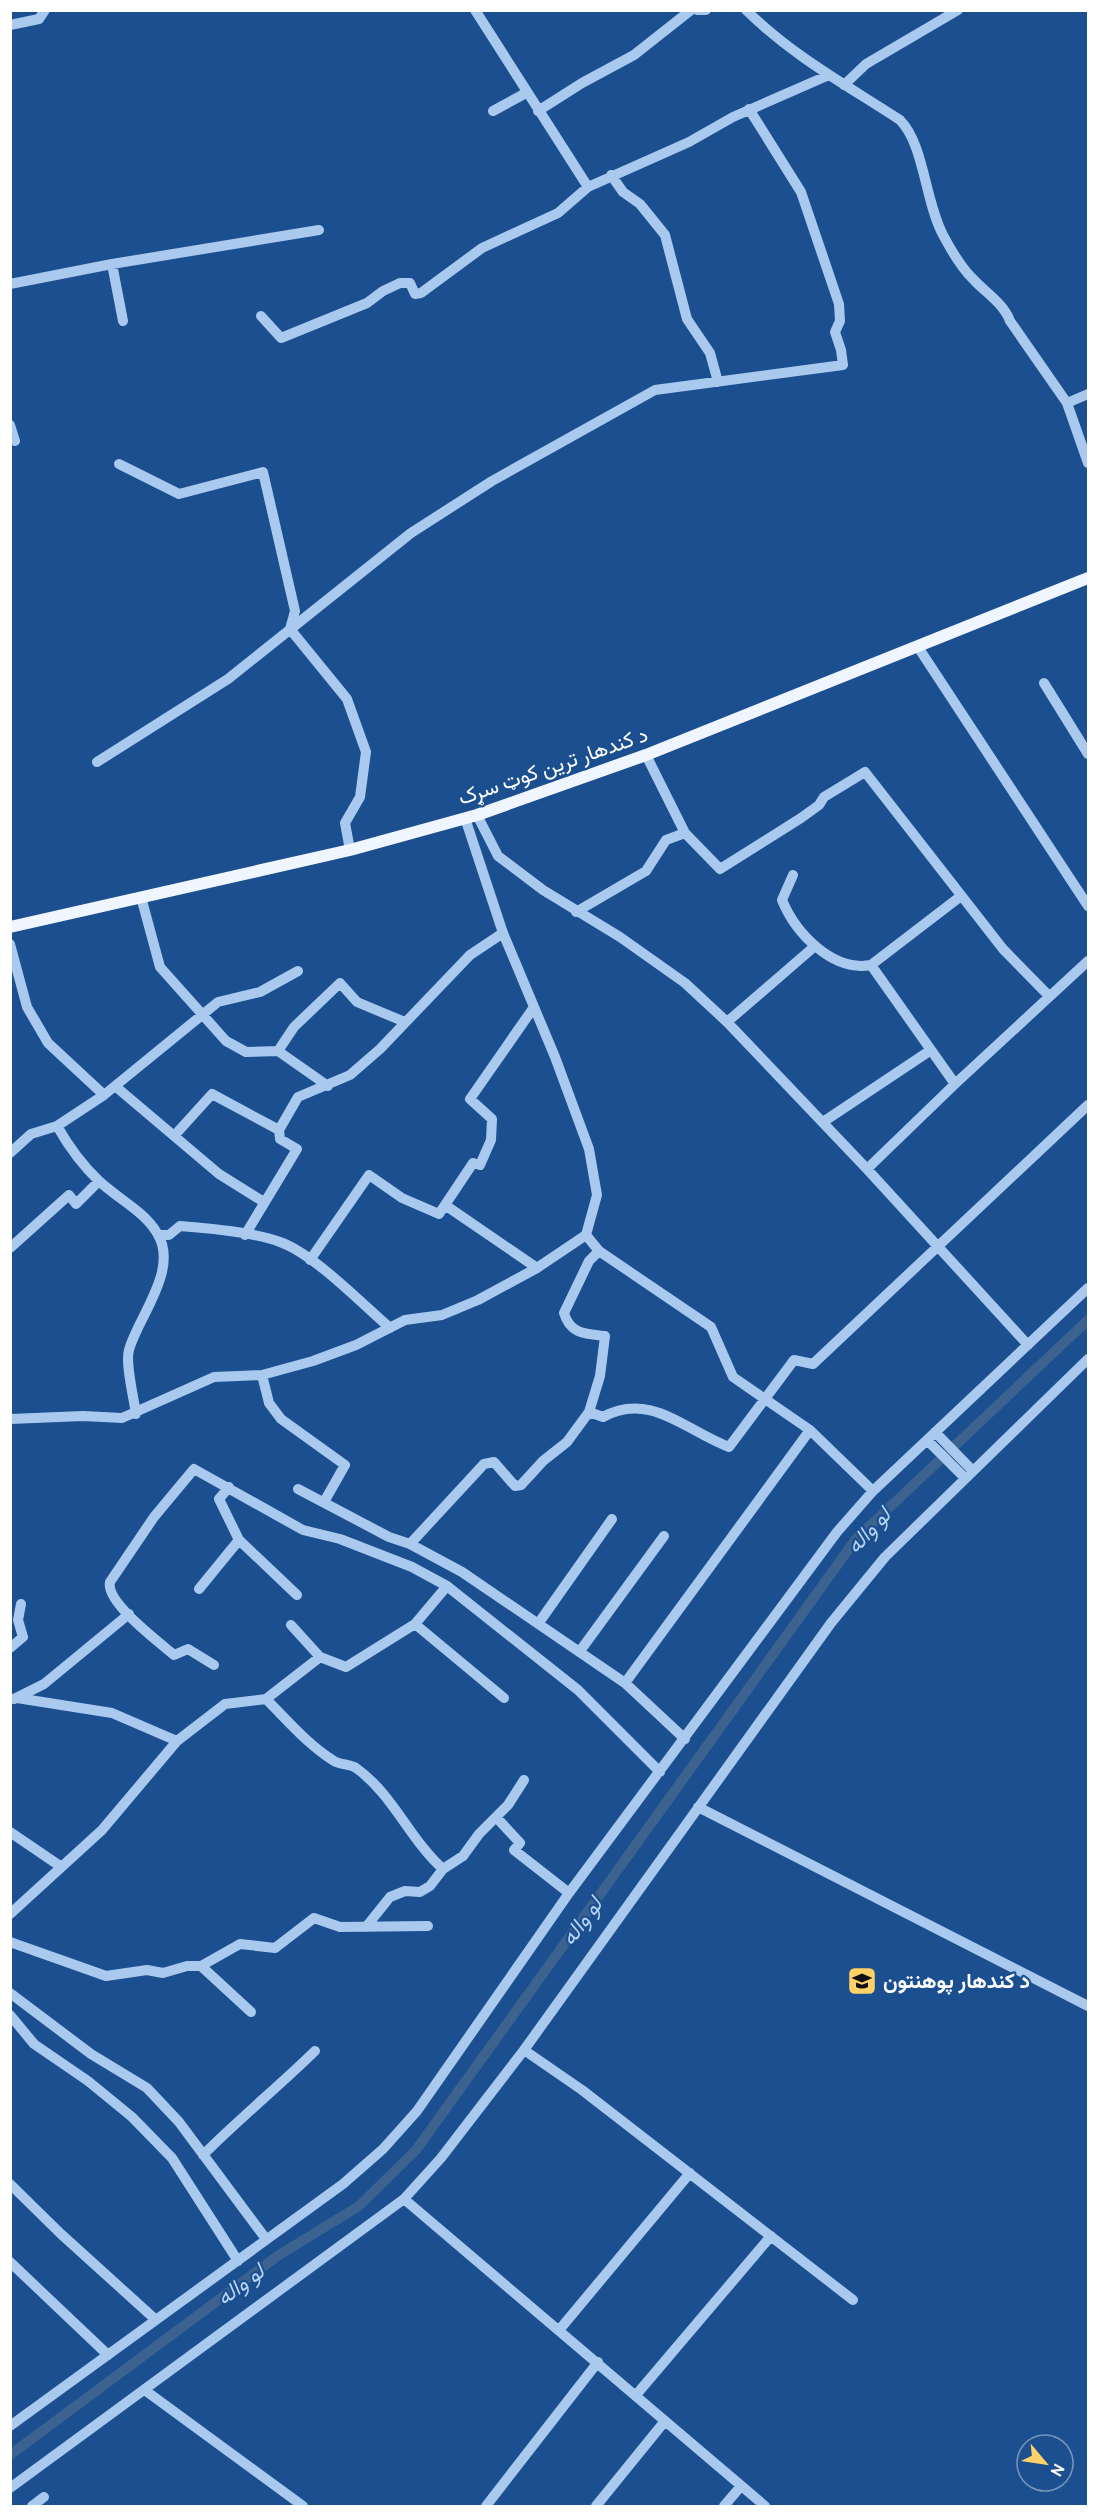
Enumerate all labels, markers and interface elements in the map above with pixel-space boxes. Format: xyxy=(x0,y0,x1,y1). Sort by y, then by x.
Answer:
street label: د کندهار ترين کوټ سړک xyxy=(455,721,652,812)
water label: لو واله xyxy=(840,1500,898,1559)
water label: لو واله xyxy=(555,1890,610,1951)
school or university icon: د کندهار پوهنتون xyxy=(846,1965,878,1997)
place label: د کندهار پوهنتون xyxy=(883,1968,1030,1995)
water label: لو واله xyxy=(211,2256,272,2311)
north arrow xyxy=(1015,2433,1075,2493)
text: N xyxy=(1047,2460,1069,2480)

